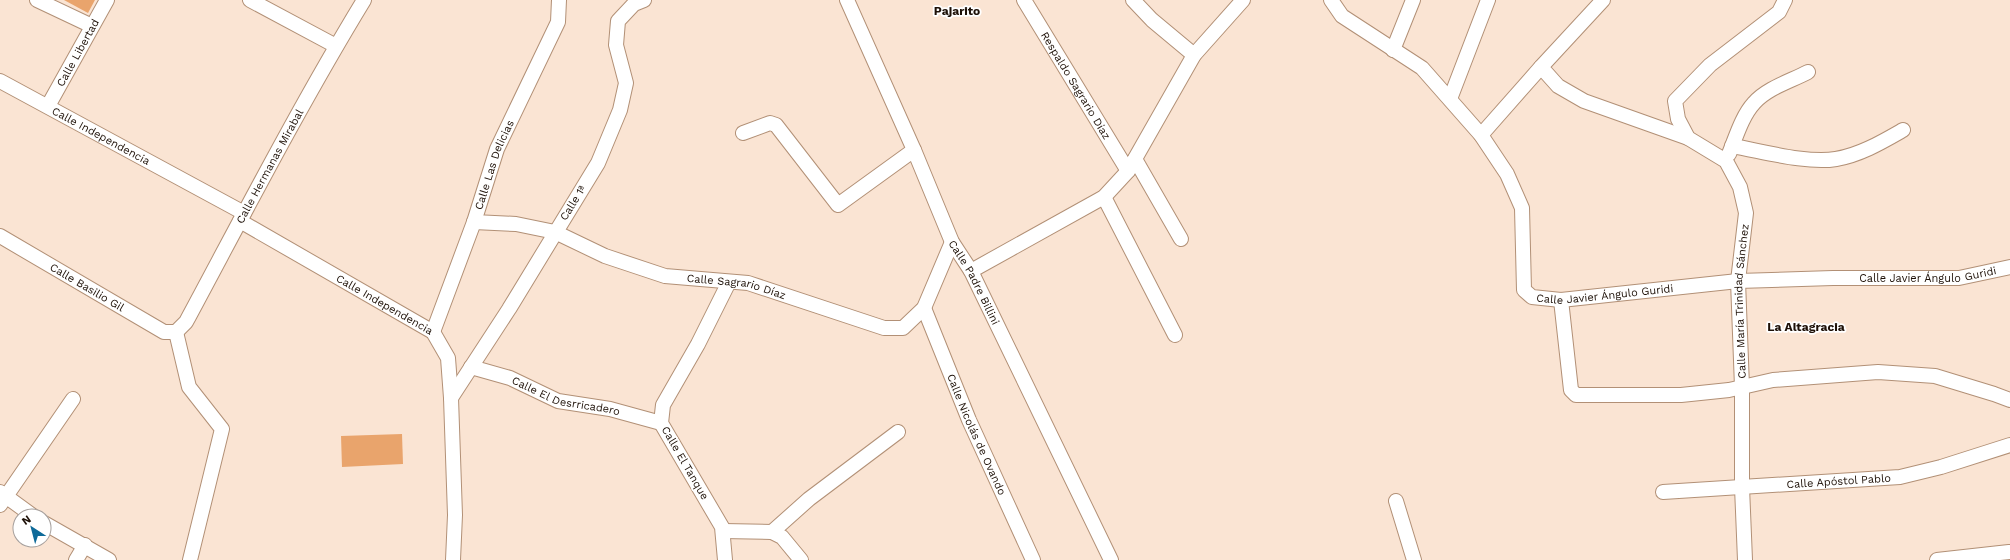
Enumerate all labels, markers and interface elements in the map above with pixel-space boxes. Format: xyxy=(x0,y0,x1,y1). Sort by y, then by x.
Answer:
district label: Pajarito xyxy=(934,4,980,18)
street label: Calle Libertad xyxy=(54,17,102,89)
street label: Respaldo Sagrario Díaz xyxy=(1038,29,1114,142)
street label: Calle Independencia xyxy=(50,104,152,167)
street label: Calle Hermanas Mirabal xyxy=(233,106,306,226)
street label: Calle Las Delicias xyxy=(472,118,517,211)
street label: Calle 1ª xyxy=(557,182,589,223)
street label: Calle María Trinidad Sánchez xyxy=(1731,223,1751,379)
street label: Calle Padre Billini xyxy=(946,238,1002,327)
street label: Calle Basilio Gil xyxy=(48,260,127,314)
street label: Calle Javier Ángulo Guridi xyxy=(1859,264,1997,285)
street label: Calle Independencia xyxy=(334,271,435,337)
street label: Calle Sagrario Díaz xyxy=(686,271,788,302)
street label: Calle Javier Ángulo Guridi xyxy=(1536,281,1674,307)
district label: La Altagracia xyxy=(1767,320,1845,334)
street label: Calle Nicolás de Ovando xyxy=(945,372,1009,497)
street label: Calle El Desrricadero xyxy=(510,373,622,418)
street label: Calle El Tanque xyxy=(659,424,711,502)
street label: Calle Apóstol Pablo xyxy=(1786,471,1891,491)
north arrow xyxy=(12,508,52,548)
text: N xyxy=(19,513,34,528)

